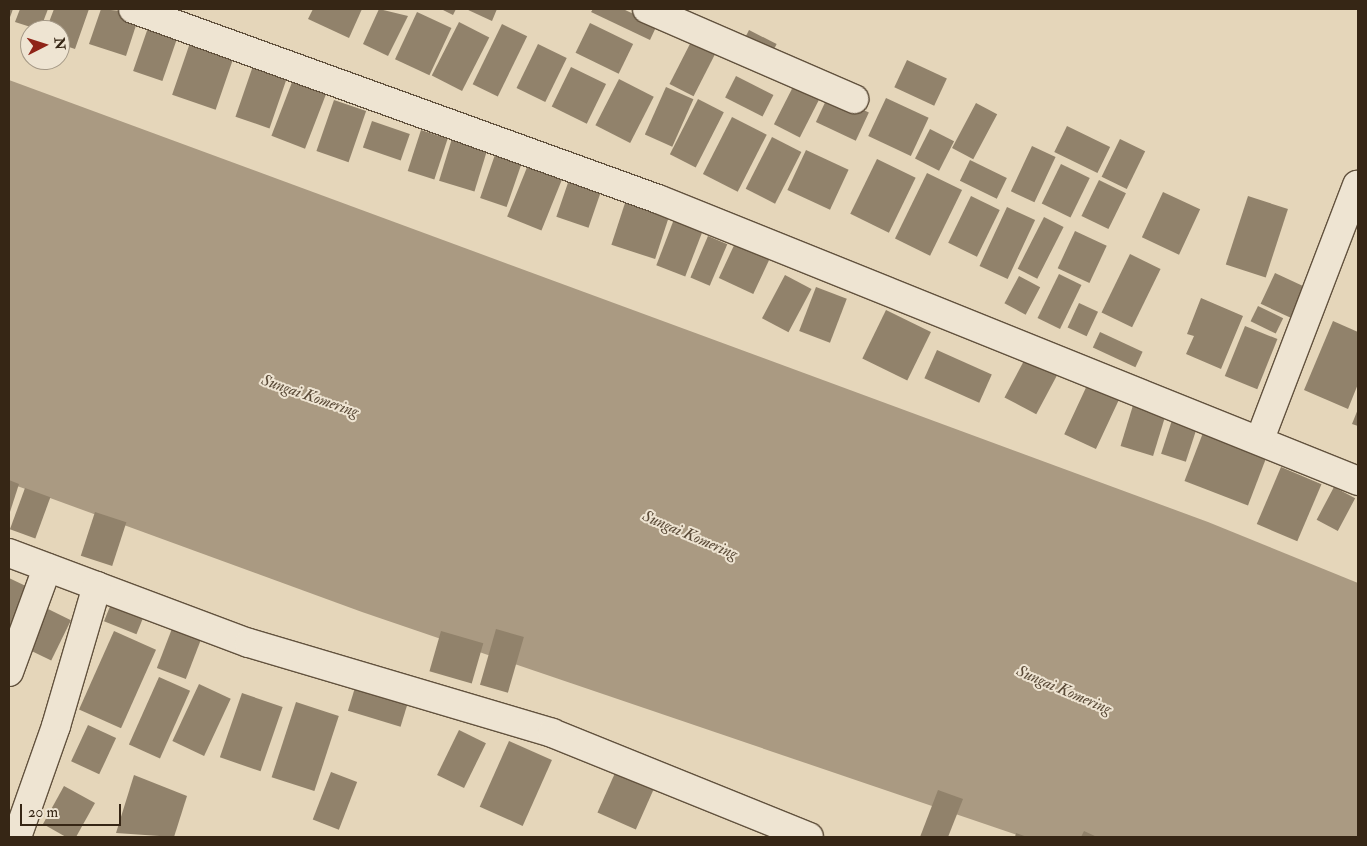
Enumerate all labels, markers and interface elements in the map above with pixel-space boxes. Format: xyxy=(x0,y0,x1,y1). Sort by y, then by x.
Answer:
north arrow xyxy=(20,20,70,70)
text: N xyxy=(50,37,68,51)
water label: Sungai Komering xyxy=(259,370,361,422)
water label: Sungai Komering xyxy=(640,506,740,564)
water label: Sungai Komering xyxy=(1014,661,1114,719)
scale bar xyxy=(22,794,124,826)
text: 20 m xyxy=(28,803,58,822)

